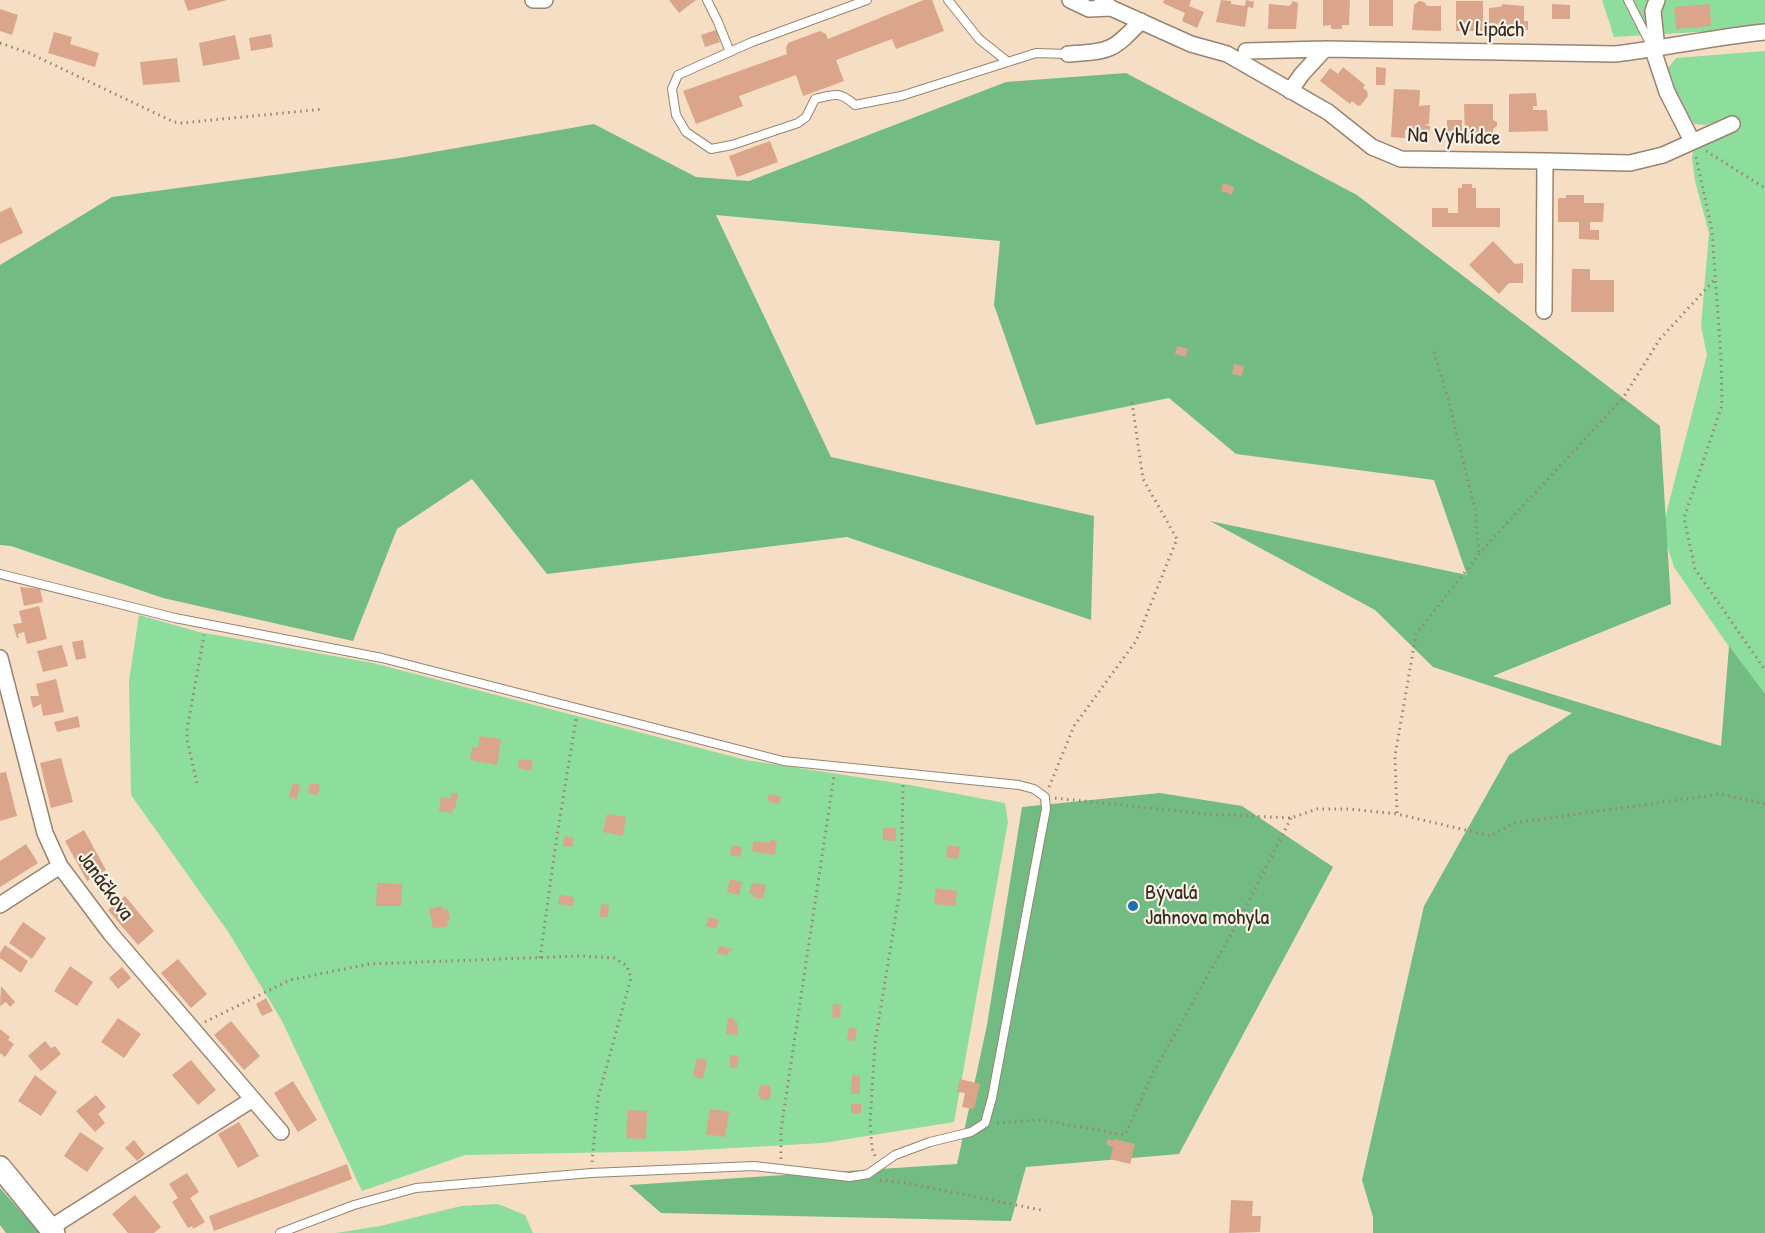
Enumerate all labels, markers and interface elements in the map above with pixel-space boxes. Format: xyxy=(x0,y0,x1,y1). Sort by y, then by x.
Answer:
street label: V Lipách xyxy=(1458,16,1524,44)
street label: Na Vyhlídce xyxy=(1407,122,1501,152)
street label: Janáčkova xyxy=(71,846,139,926)
place label: Bývalá Jahnova mohyla xyxy=(1145,880,1269,932)
marker: Bývalá Jahnova mohyla xyxy=(1126,899,1140,913)

